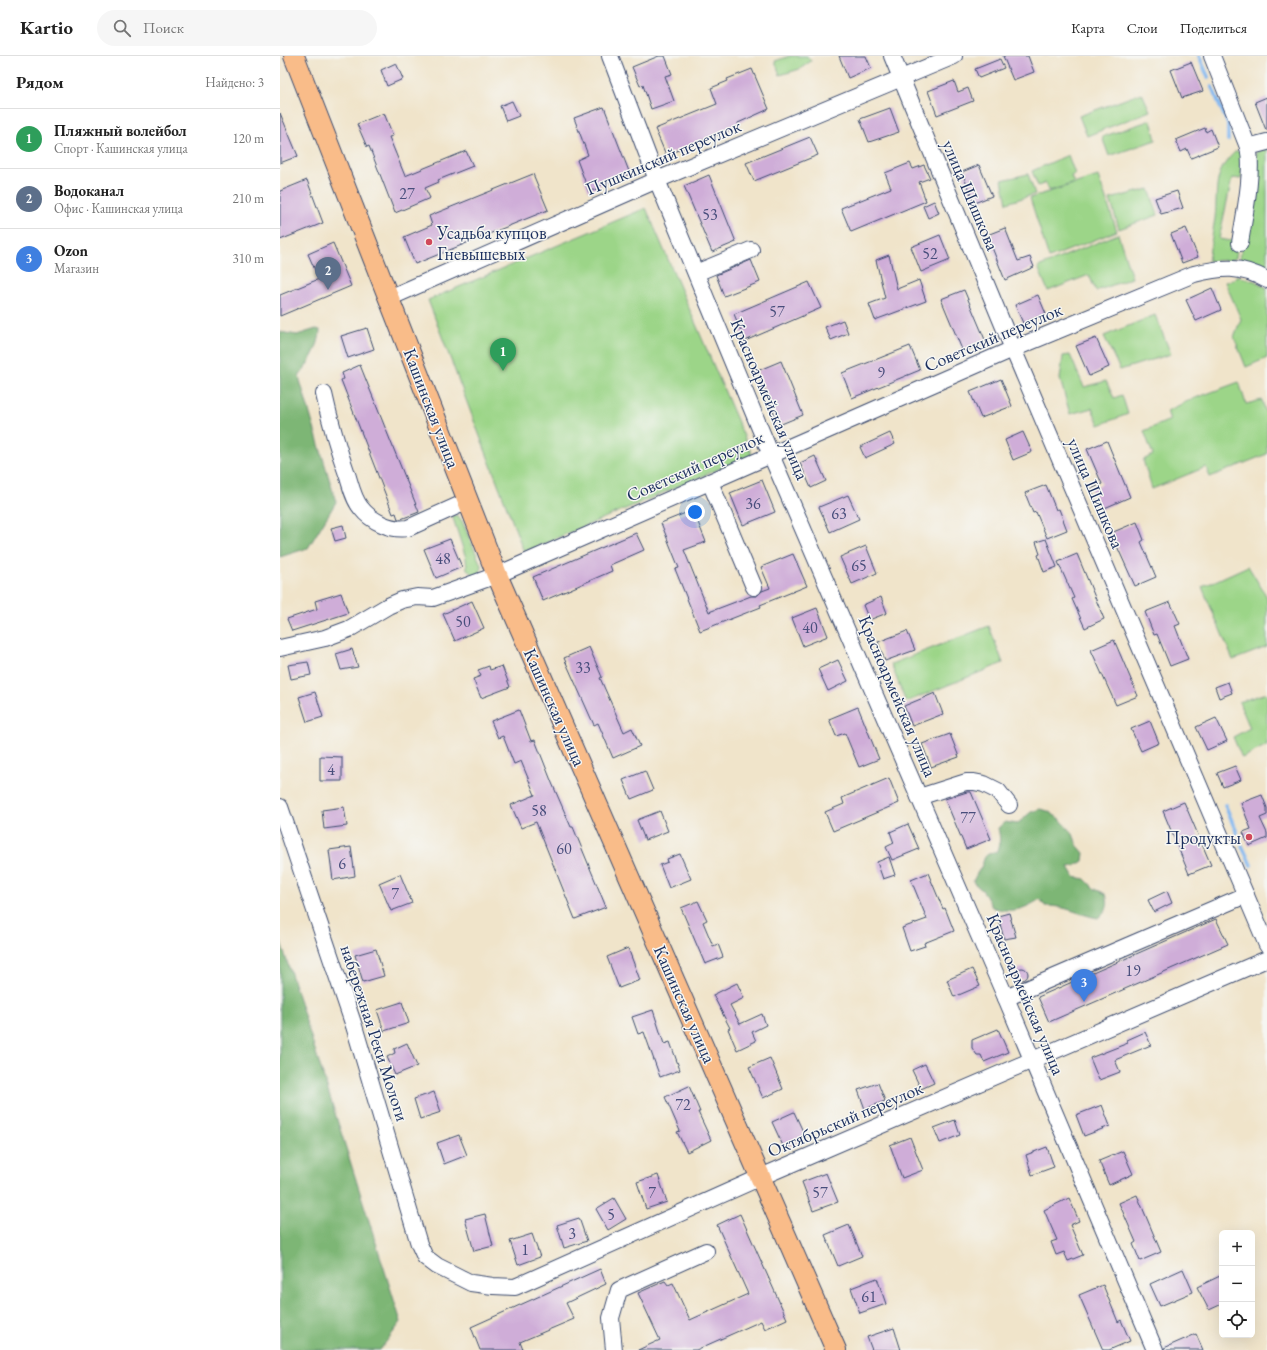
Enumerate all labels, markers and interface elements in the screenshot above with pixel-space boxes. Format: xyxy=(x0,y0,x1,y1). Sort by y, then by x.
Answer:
search box xyxy=(97,10,377,46)
text: Kartio xyxy=(20,15,73,40)
icon: search xyxy=(111,17,133,39)
text: Поиск xyxy=(143,18,184,37)
text: Карта xyxy=(1071,19,1105,37)
text: Слои xyxy=(1127,19,1158,37)
text: Поделиться xyxy=(1180,19,1247,37)
text: Рядом xyxy=(16,71,64,93)
text: Найдено: 3 xyxy=(205,74,264,91)
street label: Пушкинский переулок xyxy=(582,114,745,200)
text: Пляжный волейбол xyxy=(54,121,187,140)
text: 1 xyxy=(26,130,32,147)
text: 120 m xyxy=(233,130,264,147)
street label: улица Шишкова xyxy=(937,136,1005,255)
text: Спорт · Кашинская улица xyxy=(54,140,188,157)
text: Водоканал xyxy=(54,181,124,200)
house number: 27 xyxy=(399,183,415,204)
text: 2 xyxy=(26,190,32,207)
text: 210 m xyxy=(233,190,264,207)
text: Офис · Кашинская улица xyxy=(54,200,183,217)
house number: 53 xyxy=(702,204,718,225)
place label: Усадьба купцов Гневышевых xyxy=(436,221,547,265)
marker: Усадьба купцов Гневышевых xyxy=(424,237,434,247)
text: Ozon xyxy=(54,241,88,260)
house number: 52 xyxy=(922,243,938,264)
text: 3 xyxy=(26,250,32,267)
text: 310 m xyxy=(233,250,264,267)
pin: 2 xyxy=(315,257,341,290)
text: Магазин xyxy=(54,260,99,277)
street label: Советский переулок xyxy=(920,297,1066,377)
house number: 57 xyxy=(769,301,785,322)
street label: Красноармейская улица xyxy=(726,315,815,484)
pin: 1 xyxy=(490,338,516,371)
street label: Кашинская улица xyxy=(399,345,466,472)
house number: 9 xyxy=(877,362,885,383)
street label: Советский переулок xyxy=(623,425,768,507)
street label: улица Шишкова xyxy=(1062,434,1130,553)
house number: 36 xyxy=(745,493,761,514)
your location xyxy=(685,502,705,522)
house number: 63 xyxy=(831,503,847,524)
house number: 48 xyxy=(435,548,451,569)
house number: 65 xyxy=(851,555,867,576)
house number: 50 xyxy=(455,611,471,632)
street label: Красноармейская улица xyxy=(854,612,943,781)
house number: 40 xyxy=(802,617,818,638)
street label: Кашинская улица xyxy=(519,644,592,770)
house number: 33 xyxy=(575,657,591,678)
house number: 4 xyxy=(327,759,335,780)
house number: 58 xyxy=(531,800,547,821)
house number: 77 xyxy=(960,807,976,828)
place label: Продукты xyxy=(1165,826,1241,849)
marker: Продукты xyxy=(1244,832,1254,842)
house number: 60 xyxy=(556,838,572,859)
house number: 6 xyxy=(338,853,346,874)
house number: 7 xyxy=(391,883,399,904)
street label: Красноармейская улица xyxy=(982,910,1071,1079)
street label: Кашинская улица xyxy=(649,941,722,1067)
street label: набережная Реки Мологи xyxy=(336,942,415,1125)
house number: 19 xyxy=(1125,960,1141,981)
pin: 3 xyxy=(1071,969,1097,1002)
street label: Октябрьский переулок xyxy=(764,1076,927,1162)
house number: 72 xyxy=(675,1094,691,1115)
house number: 7 xyxy=(648,1182,656,1203)
house number: 57 xyxy=(812,1182,828,1203)
house number: 5 xyxy=(607,1204,615,1225)
house number: 3 xyxy=(568,1223,576,1244)
map controls xyxy=(1219,1230,1255,1338)
button: + xyxy=(1219,1230,1255,1266)
house number: 1 xyxy=(521,1239,529,1260)
button: − xyxy=(1219,1266,1255,1302)
house number: 61 xyxy=(861,1286,877,1307)
button: locate xyxy=(1219,1302,1255,1338)

